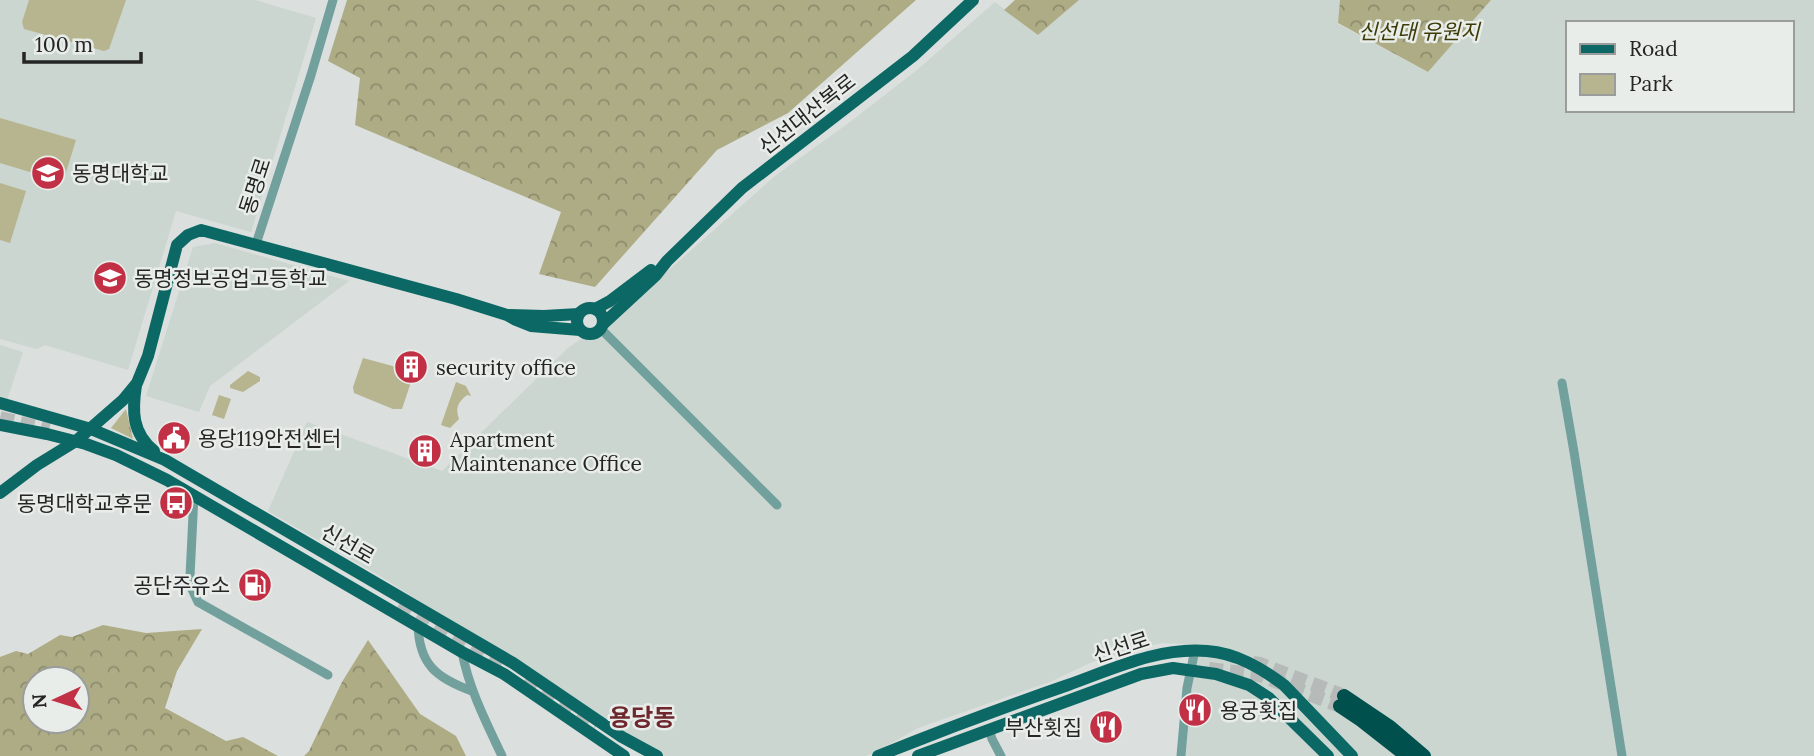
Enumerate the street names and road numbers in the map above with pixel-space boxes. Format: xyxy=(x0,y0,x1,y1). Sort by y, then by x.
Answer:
street label: 신선대산복로 xyxy=(753,68,861,160)
street label: 동명로 xyxy=(233,154,277,218)
street label: 신선로 xyxy=(316,518,380,570)
street label: 신선로 xyxy=(1089,625,1153,669)

